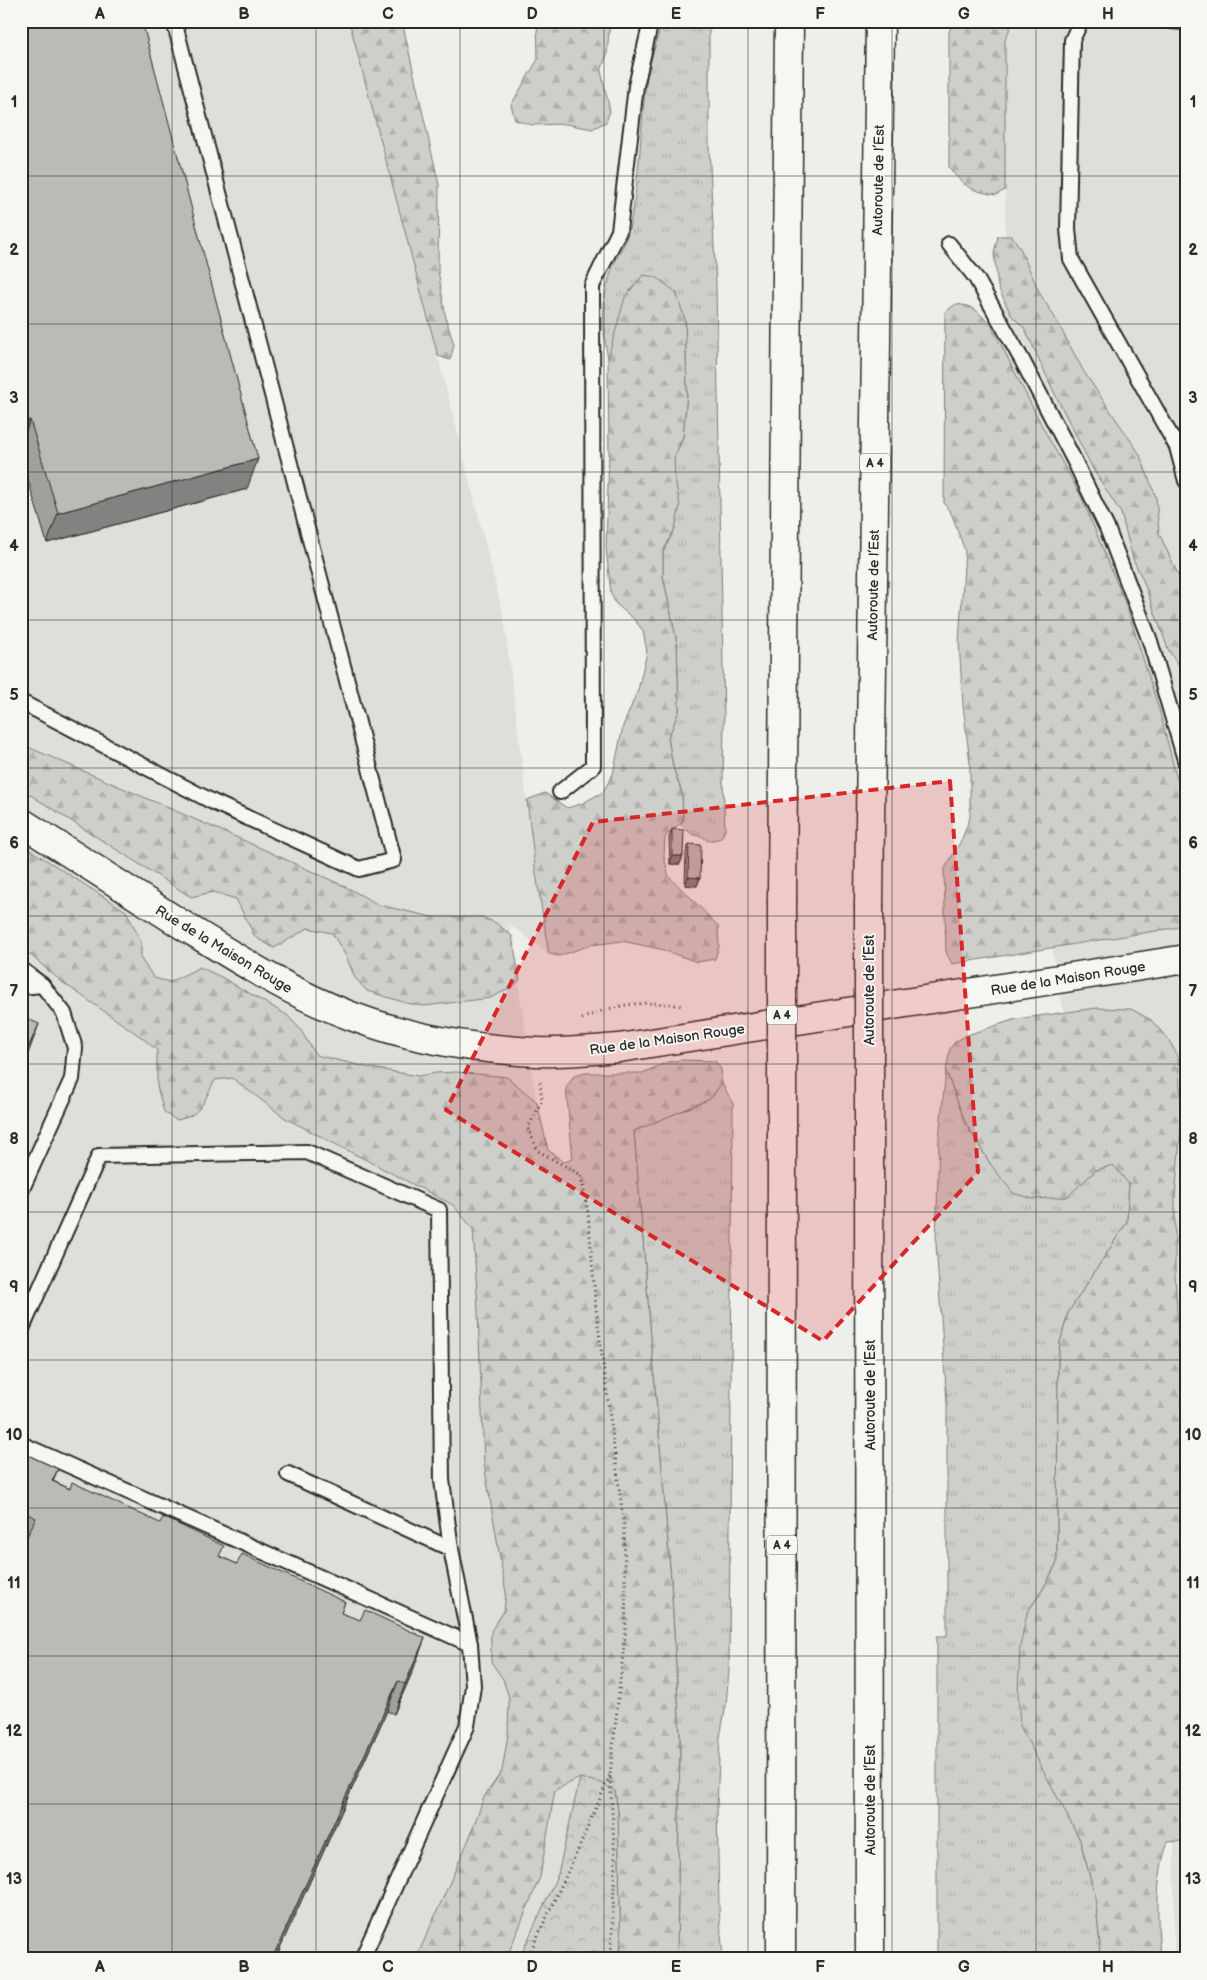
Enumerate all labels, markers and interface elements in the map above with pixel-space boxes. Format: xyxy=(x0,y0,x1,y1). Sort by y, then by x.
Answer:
text: A xyxy=(94,5,105,24)
text: B xyxy=(238,5,250,24)
text: C xyxy=(382,5,394,24)
text: D xyxy=(526,5,538,24)
text: E xyxy=(671,5,681,24)
text: F xyxy=(815,5,825,24)
text: G xyxy=(958,5,970,24)
text: H xyxy=(1102,5,1114,24)
text: 1 xyxy=(11,93,17,112)
text: 1 xyxy=(1190,93,1196,112)
street label: Autoroute de l’Est xyxy=(869,124,888,235)
text: 2 xyxy=(9,241,19,260)
text: 2 xyxy=(1188,241,1198,260)
text: 3 xyxy=(9,389,19,408)
text: 3 xyxy=(1188,389,1198,408)
road number: A 4 xyxy=(860,453,890,472)
street label: Autoroute de l’Est xyxy=(864,529,883,640)
text: 4 xyxy=(9,537,19,556)
text: 4 xyxy=(1188,537,1198,556)
text: 5 xyxy=(9,686,19,705)
text: 5 xyxy=(1188,686,1198,705)
text: 6 xyxy=(9,834,19,853)
text: 6 xyxy=(1188,834,1198,853)
street label: Rue de la Maison Rouge xyxy=(152,902,295,997)
street label: Autoroute de l’Est xyxy=(861,934,878,1045)
street label: Rue de la Maison Rouge xyxy=(989,958,1147,999)
text: 7 xyxy=(10,982,19,1001)
text: 7 xyxy=(1189,982,1198,1001)
road number: A 4 xyxy=(767,1006,797,1024)
street label: Rue de la Maison Rouge xyxy=(588,1020,746,1059)
text: 8 xyxy=(9,1130,19,1149)
text: 8 xyxy=(1188,1130,1198,1149)
text: 9 xyxy=(9,1278,19,1297)
text: 9 xyxy=(1188,1278,1198,1297)
street label: Autoroute de l’Est xyxy=(862,1339,879,1450)
text: 10 xyxy=(6,1426,22,1445)
text: 10 xyxy=(1185,1426,1201,1445)
road number: A 4 xyxy=(767,1536,797,1554)
text: 11 xyxy=(7,1574,21,1593)
text: 11 xyxy=(1186,1574,1200,1593)
text: 12 xyxy=(6,1722,23,1741)
text: 12 xyxy=(1185,1722,1202,1741)
street label: Autoroute de l’Est xyxy=(862,1744,879,1855)
text: 13 xyxy=(6,1870,22,1889)
text: 13 xyxy=(1185,1870,1201,1889)
text: A xyxy=(94,1958,105,1977)
text: B xyxy=(238,1958,250,1977)
text: C xyxy=(382,1958,394,1977)
text: D xyxy=(526,1958,538,1977)
text: E xyxy=(671,1958,681,1977)
text: F xyxy=(815,1958,825,1977)
text: G xyxy=(958,1958,970,1977)
text: H xyxy=(1102,1958,1114,1977)

